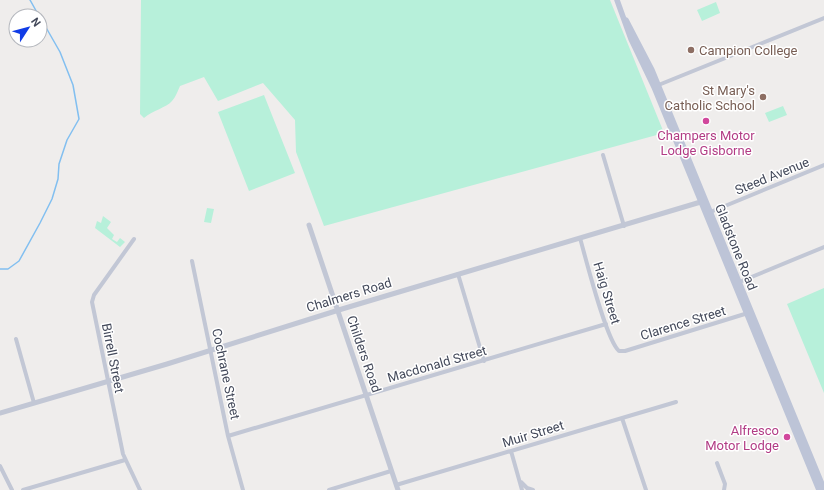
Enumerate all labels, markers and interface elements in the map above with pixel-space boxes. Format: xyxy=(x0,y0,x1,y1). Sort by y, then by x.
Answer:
north arrow xyxy=(8,8,48,48)
text: N xyxy=(28,15,43,30)
place label: Campion College xyxy=(699,43,798,58)
marker: Campion College xyxy=(686,45,696,55)
place label: St Mary's Catholic School xyxy=(665,83,755,113)
marker: St Mary's Catholic School xyxy=(758,92,768,102)
marker: Champers Motor Lodge Gisborne xyxy=(701,116,711,126)
place label: Champers Motor Lodge Gisborne xyxy=(657,128,755,158)
street label: Steed Avenue xyxy=(733,154,811,198)
street label: Gladstone Road xyxy=(712,202,760,292)
street label: Haig Street xyxy=(590,260,624,326)
street label: Chalmers Road xyxy=(305,275,393,315)
street label: Clarence Street xyxy=(639,303,727,343)
street label: Childers Road xyxy=(344,314,384,394)
street label: Birrell Street xyxy=(99,322,127,394)
street label: Cochrane Street xyxy=(209,327,243,421)
street label: Macdonald Street xyxy=(386,343,488,385)
street label: Muir Street xyxy=(500,418,566,450)
place label: Alfresco Motor Lodge xyxy=(705,423,779,453)
marker: Alfresco Motor Lodge xyxy=(782,432,792,442)

